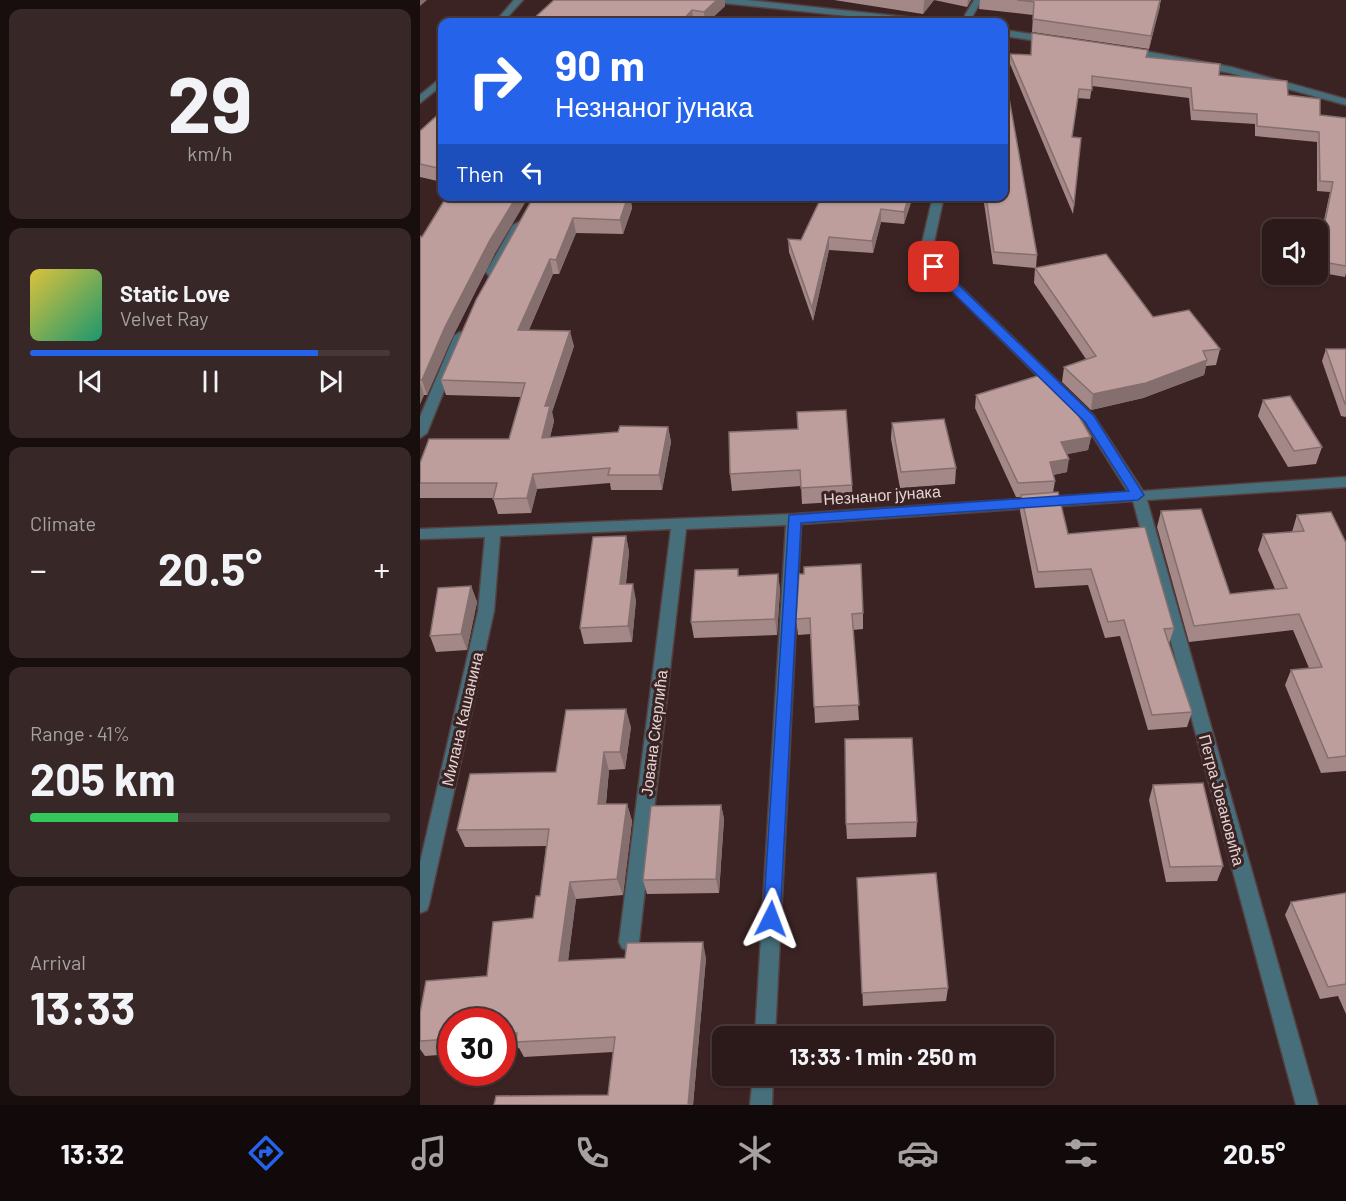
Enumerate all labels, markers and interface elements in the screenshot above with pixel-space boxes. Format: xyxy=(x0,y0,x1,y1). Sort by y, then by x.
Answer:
text: 90 m xyxy=(555,39,645,89)
icon: right xyxy=(456,42,534,120)
text: 29 xyxy=(167,55,253,149)
text: Незнаног јунака xyxy=(555,90,753,122)
text: km/h xyxy=(187,141,233,165)
icon: left xyxy=(516,156,549,189)
text: Then xyxy=(456,160,504,186)
map controls xyxy=(1262,219,1328,285)
button: sound xyxy=(1262,219,1328,285)
pin xyxy=(908,241,959,292)
icon: arrive xyxy=(917,250,950,283)
text: Static Love xyxy=(120,280,230,306)
text: Velvet Ray xyxy=(120,306,209,330)
icon: previous xyxy=(74,365,107,398)
icon: pause xyxy=(194,365,227,398)
icon: next xyxy=(314,365,347,398)
street label: Незнаног јунака xyxy=(823,481,941,508)
text: Climate xyxy=(30,511,96,535)
text: 20.5° xyxy=(158,541,262,595)
text: − xyxy=(30,549,47,589)
text: + xyxy=(374,549,390,589)
street label: Милана Кашанина xyxy=(437,650,486,788)
street label: Јована Скерлића xyxy=(636,669,671,797)
text: Range · 41% xyxy=(30,721,130,745)
street label: Петра Јовановића xyxy=(1196,732,1249,868)
text: 205 km xyxy=(30,751,176,805)
position arrow xyxy=(739,887,803,951)
text: Arrival xyxy=(30,950,86,974)
text: 13:33 xyxy=(30,980,135,1034)
speed limit sign: 30 xyxy=(438,1008,516,1086)
text: 13:33 · 1 min · 250 m xyxy=(789,1043,977,1069)
icon: directions xyxy=(245,1132,287,1174)
icon: music xyxy=(408,1132,450,1174)
icon: phone xyxy=(571,1132,613,1174)
icon: climate xyxy=(734,1132,776,1174)
icon: car xyxy=(897,1132,939,1174)
icon: filters xyxy=(1060,1132,1102,1174)
text: 13:32 xyxy=(60,1137,124,1169)
text: 20.5° xyxy=(1223,1137,1285,1169)

